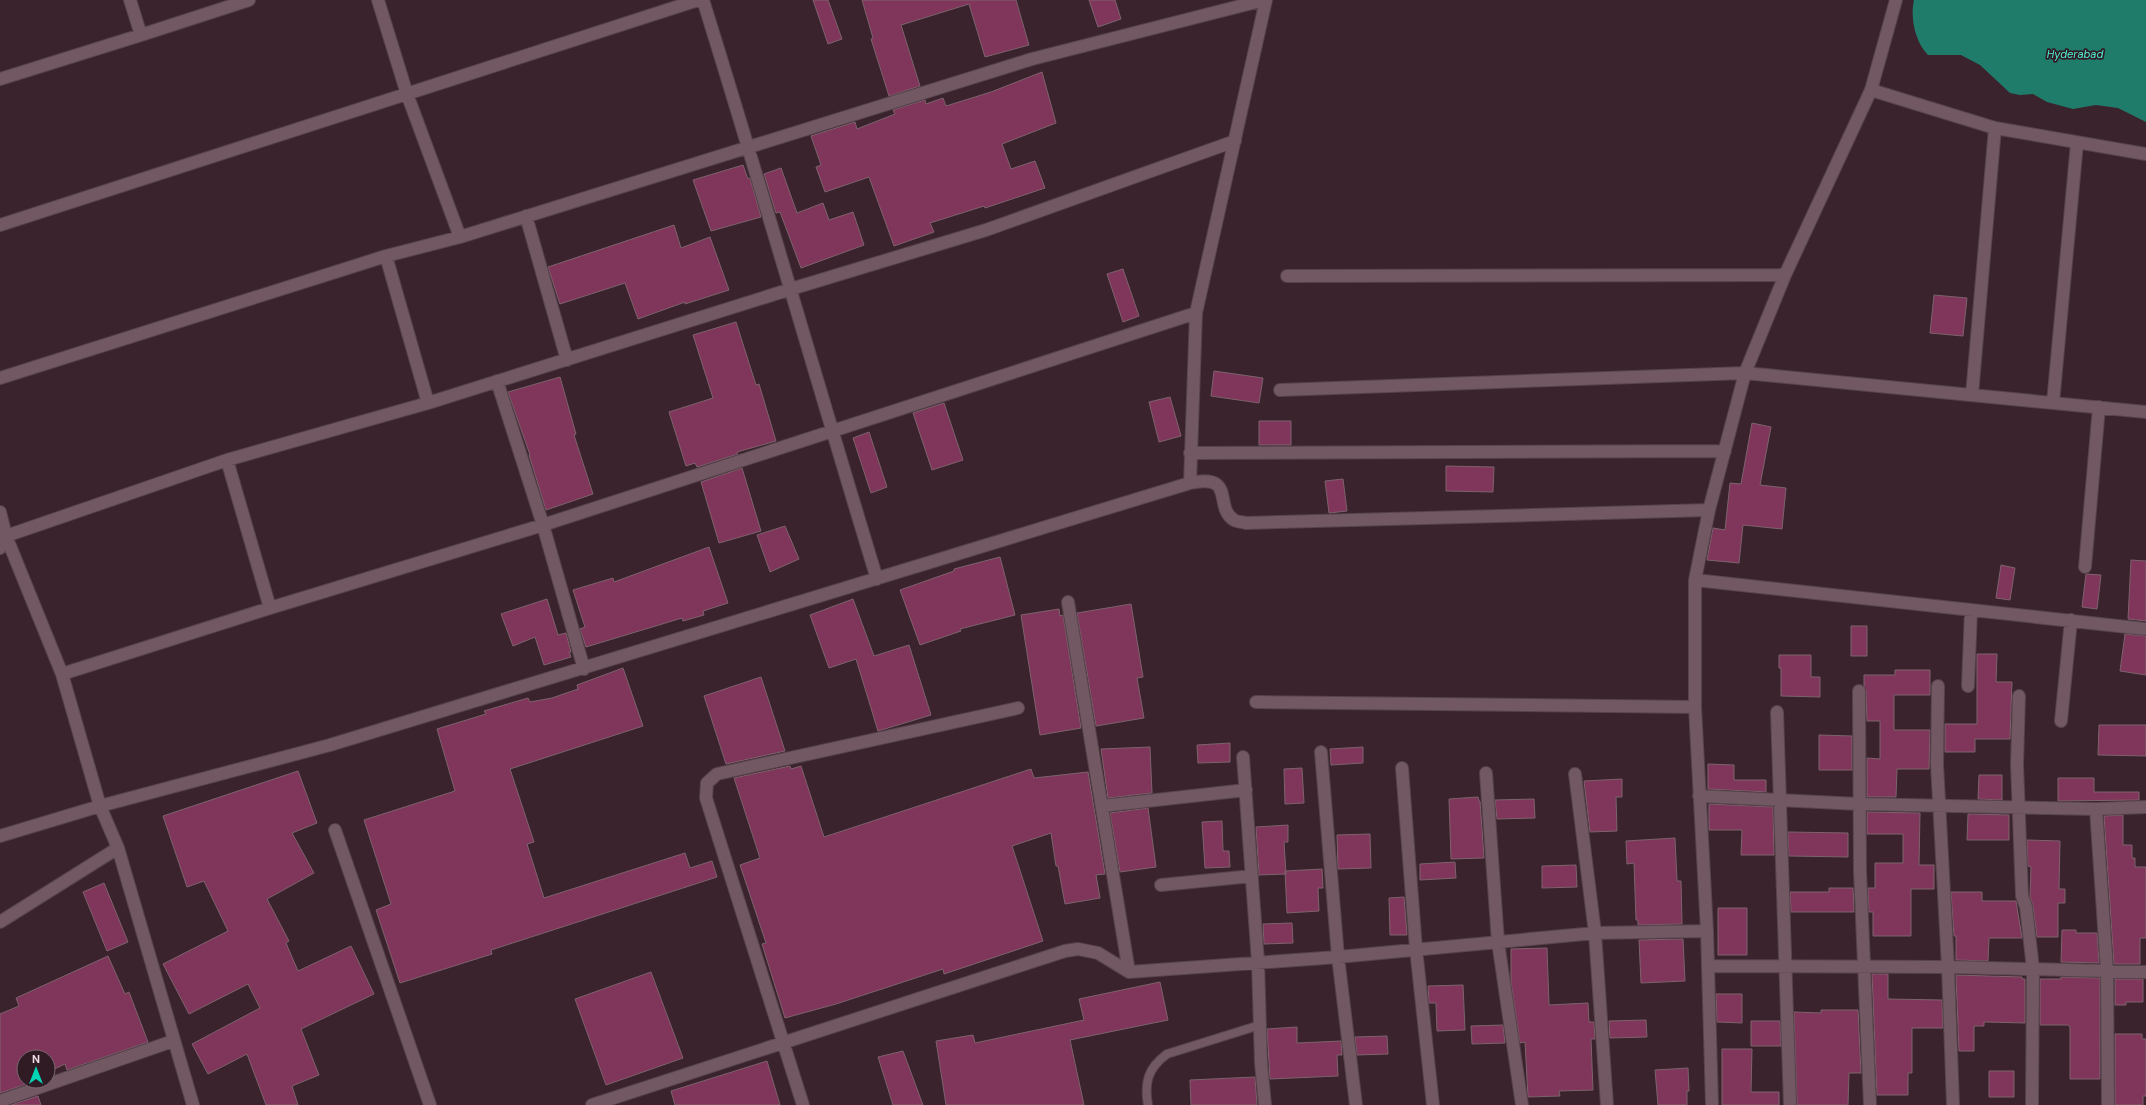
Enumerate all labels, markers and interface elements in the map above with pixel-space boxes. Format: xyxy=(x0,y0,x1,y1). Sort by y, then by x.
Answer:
water label: Hyderabad xyxy=(2047,47,2103,61)
north arrow xyxy=(16,1049,56,1089)
text: N xyxy=(32,1052,40,1066)

